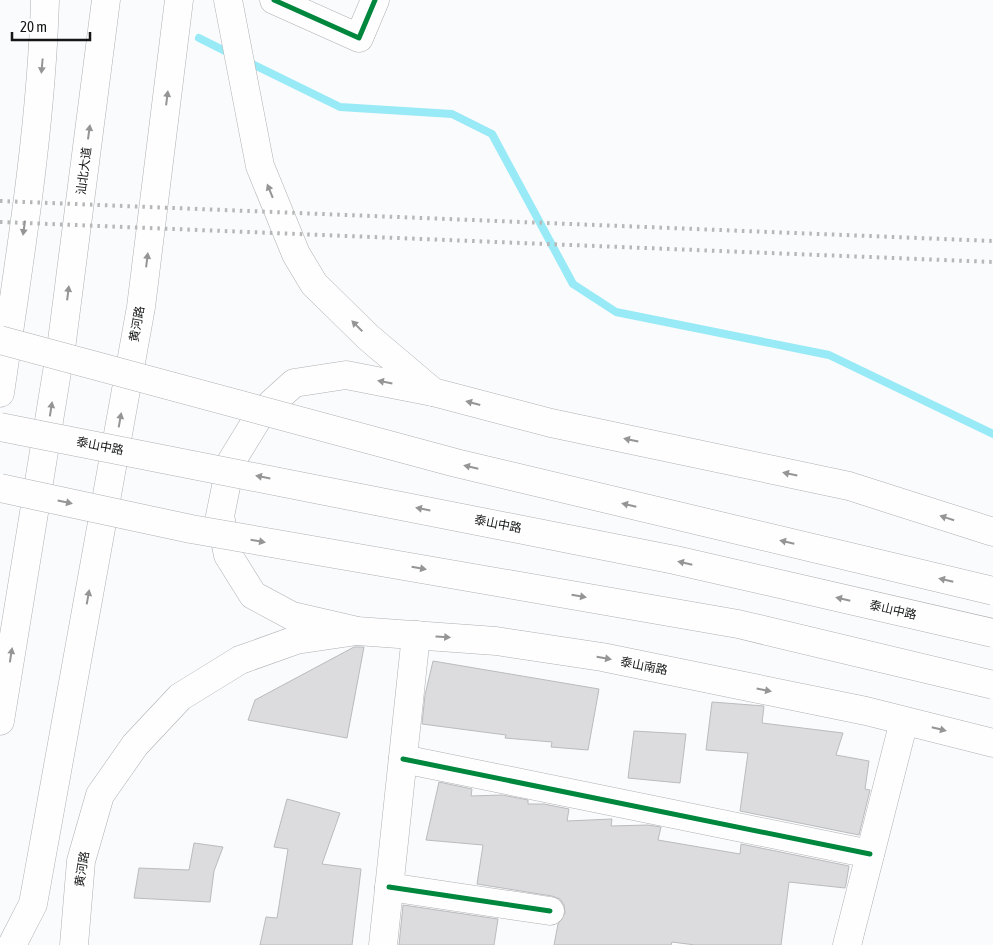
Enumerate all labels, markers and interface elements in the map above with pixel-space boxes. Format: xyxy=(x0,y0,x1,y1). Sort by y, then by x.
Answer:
scale bar xyxy=(12,10,90,42)
text: 20 m xyxy=(20,18,47,35)
one-way arrow xyxy=(38,58,46,74)
one-way arrow xyxy=(163,90,171,106)
one-way arrow xyxy=(85,124,93,140)
street label: 汕北大道 xyxy=(74,146,94,196)
one-way arrow xyxy=(266,183,274,198)
one-way arrow xyxy=(20,220,28,236)
one-way arrow xyxy=(143,251,151,267)
one-way arrow xyxy=(64,285,72,301)
street label: 黄河路 xyxy=(127,305,147,343)
one-way arrow xyxy=(351,320,363,332)
one-way arrow xyxy=(377,378,393,386)
one-way arrow xyxy=(466,398,481,406)
one-way arrow xyxy=(48,400,56,416)
one-way arrow xyxy=(117,411,125,427)
street label: 泰山中路 xyxy=(75,435,125,457)
one-way arrow xyxy=(624,436,639,444)
one-way arrow xyxy=(464,463,479,471)
one-way arrow xyxy=(783,470,798,478)
one-way arrow xyxy=(255,473,271,481)
one-way arrow xyxy=(57,498,72,506)
one-way arrow xyxy=(622,500,637,508)
one-way arrow xyxy=(415,505,430,513)
street label: 泰山中路 xyxy=(473,513,523,535)
one-way arrow xyxy=(939,513,954,521)
one-way arrow xyxy=(251,537,267,545)
one-way arrow xyxy=(780,538,795,546)
one-way arrow xyxy=(677,559,692,567)
one-way arrow xyxy=(411,565,427,573)
one-way arrow xyxy=(938,576,953,584)
one-way arrow xyxy=(84,588,92,604)
one-way arrow xyxy=(571,592,587,600)
one-way arrow xyxy=(836,595,851,603)
street label: 泰山中路 xyxy=(868,598,918,622)
one-way arrow xyxy=(436,634,452,642)
one-way arrow xyxy=(7,647,15,663)
one-way arrow xyxy=(597,654,613,662)
street label: 泰山南路 xyxy=(619,655,669,677)
one-way arrow xyxy=(756,686,771,694)
one-way arrow xyxy=(932,725,947,733)
street label: 黄河路 xyxy=(72,850,92,888)

